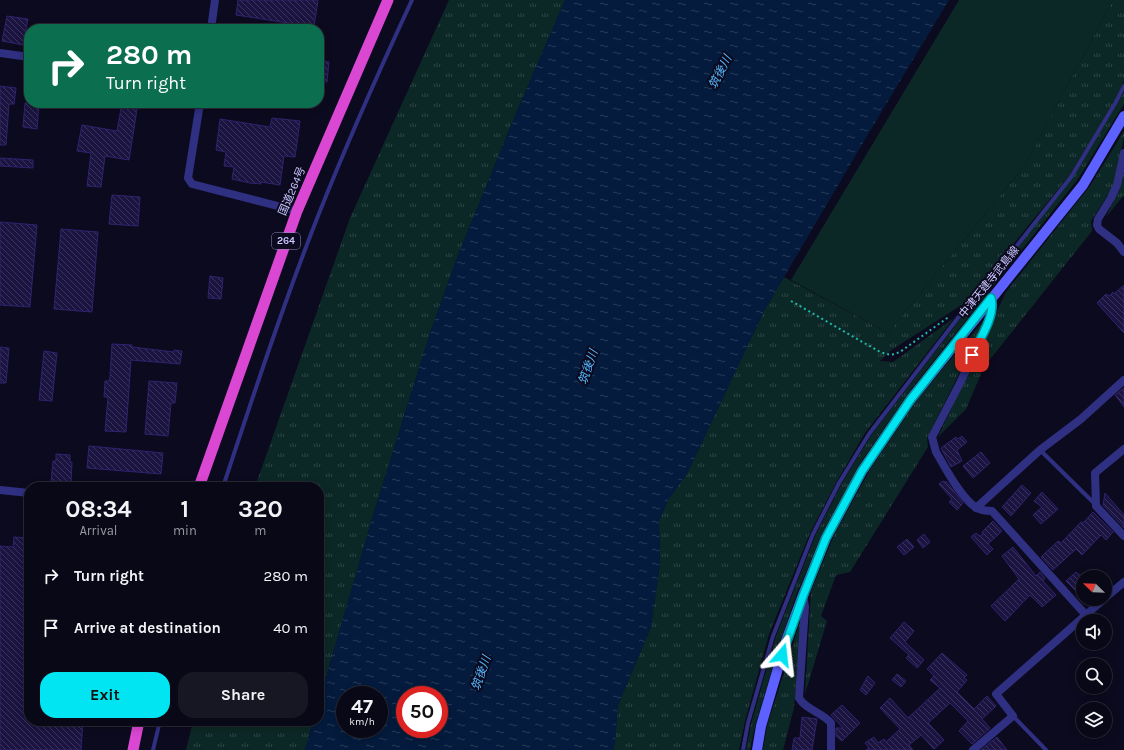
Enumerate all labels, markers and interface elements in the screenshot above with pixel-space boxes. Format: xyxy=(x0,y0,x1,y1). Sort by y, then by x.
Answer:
text: 280 m xyxy=(106,38,192,71)
icon: right xyxy=(40,40,92,92)
water label: 筑後川 xyxy=(706,51,735,91)
text: Turn right xyxy=(106,72,186,94)
street label: 国道264号 xyxy=(276,165,308,217)
road number: 264 xyxy=(272,233,300,249)
street label: 中津天建寺武島線 xyxy=(956,244,1022,320)
pin xyxy=(955,338,989,372)
icon: arrive xyxy=(961,344,983,366)
water label: 筑後川 xyxy=(576,346,601,386)
text: 08:34 xyxy=(65,495,132,523)
text: 1 xyxy=(181,495,189,523)
text: 320 xyxy=(238,495,283,523)
text: Arrival xyxy=(79,523,117,538)
text: min xyxy=(173,523,197,538)
text: m xyxy=(254,523,266,538)
icon: right xyxy=(40,565,62,587)
text: Turn right xyxy=(74,567,144,585)
text: 280 m xyxy=(264,567,308,585)
north arrow xyxy=(1076,570,1112,606)
map controls xyxy=(1076,570,1112,738)
button: sound xyxy=(1076,614,1112,650)
icon: arrive xyxy=(40,617,62,639)
text: Arrive at destination xyxy=(74,619,221,637)
text: 40 m xyxy=(273,619,308,637)
position arrow xyxy=(761,634,803,676)
water label: 筑後川 xyxy=(469,652,494,692)
button: search xyxy=(1076,658,1112,694)
button: Exit xyxy=(40,672,170,718)
button: Share xyxy=(178,672,308,718)
speed limit sign: 50 xyxy=(396,686,448,738)
text: 47 xyxy=(351,695,373,718)
button: layers xyxy=(1076,702,1112,738)
text: km/h xyxy=(349,716,375,728)

